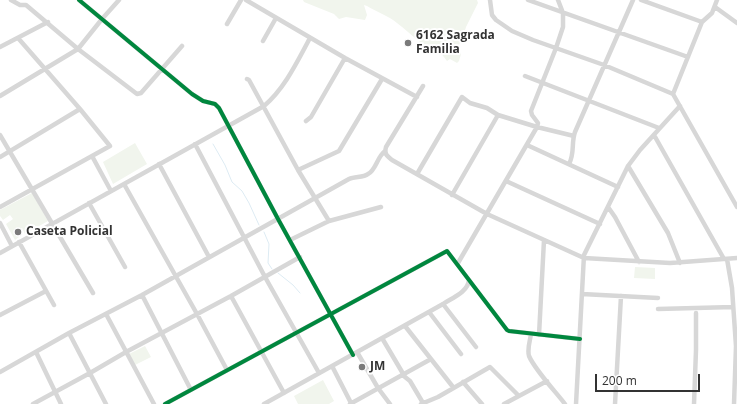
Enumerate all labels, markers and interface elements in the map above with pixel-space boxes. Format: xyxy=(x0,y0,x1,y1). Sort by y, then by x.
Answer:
place label: 6162 Sagrada Familia xyxy=(416,29,495,57)
marker: 6162 Sagrada Familia xyxy=(403,38,413,48)
place label: Caseta Policial xyxy=(26,225,113,239)
marker: Caseta Policial xyxy=(13,227,23,237)
place label: JM xyxy=(370,360,385,374)
marker: JM xyxy=(357,362,367,372)
scale bar xyxy=(597,366,702,392)
text: 200 m xyxy=(602,372,637,389)

